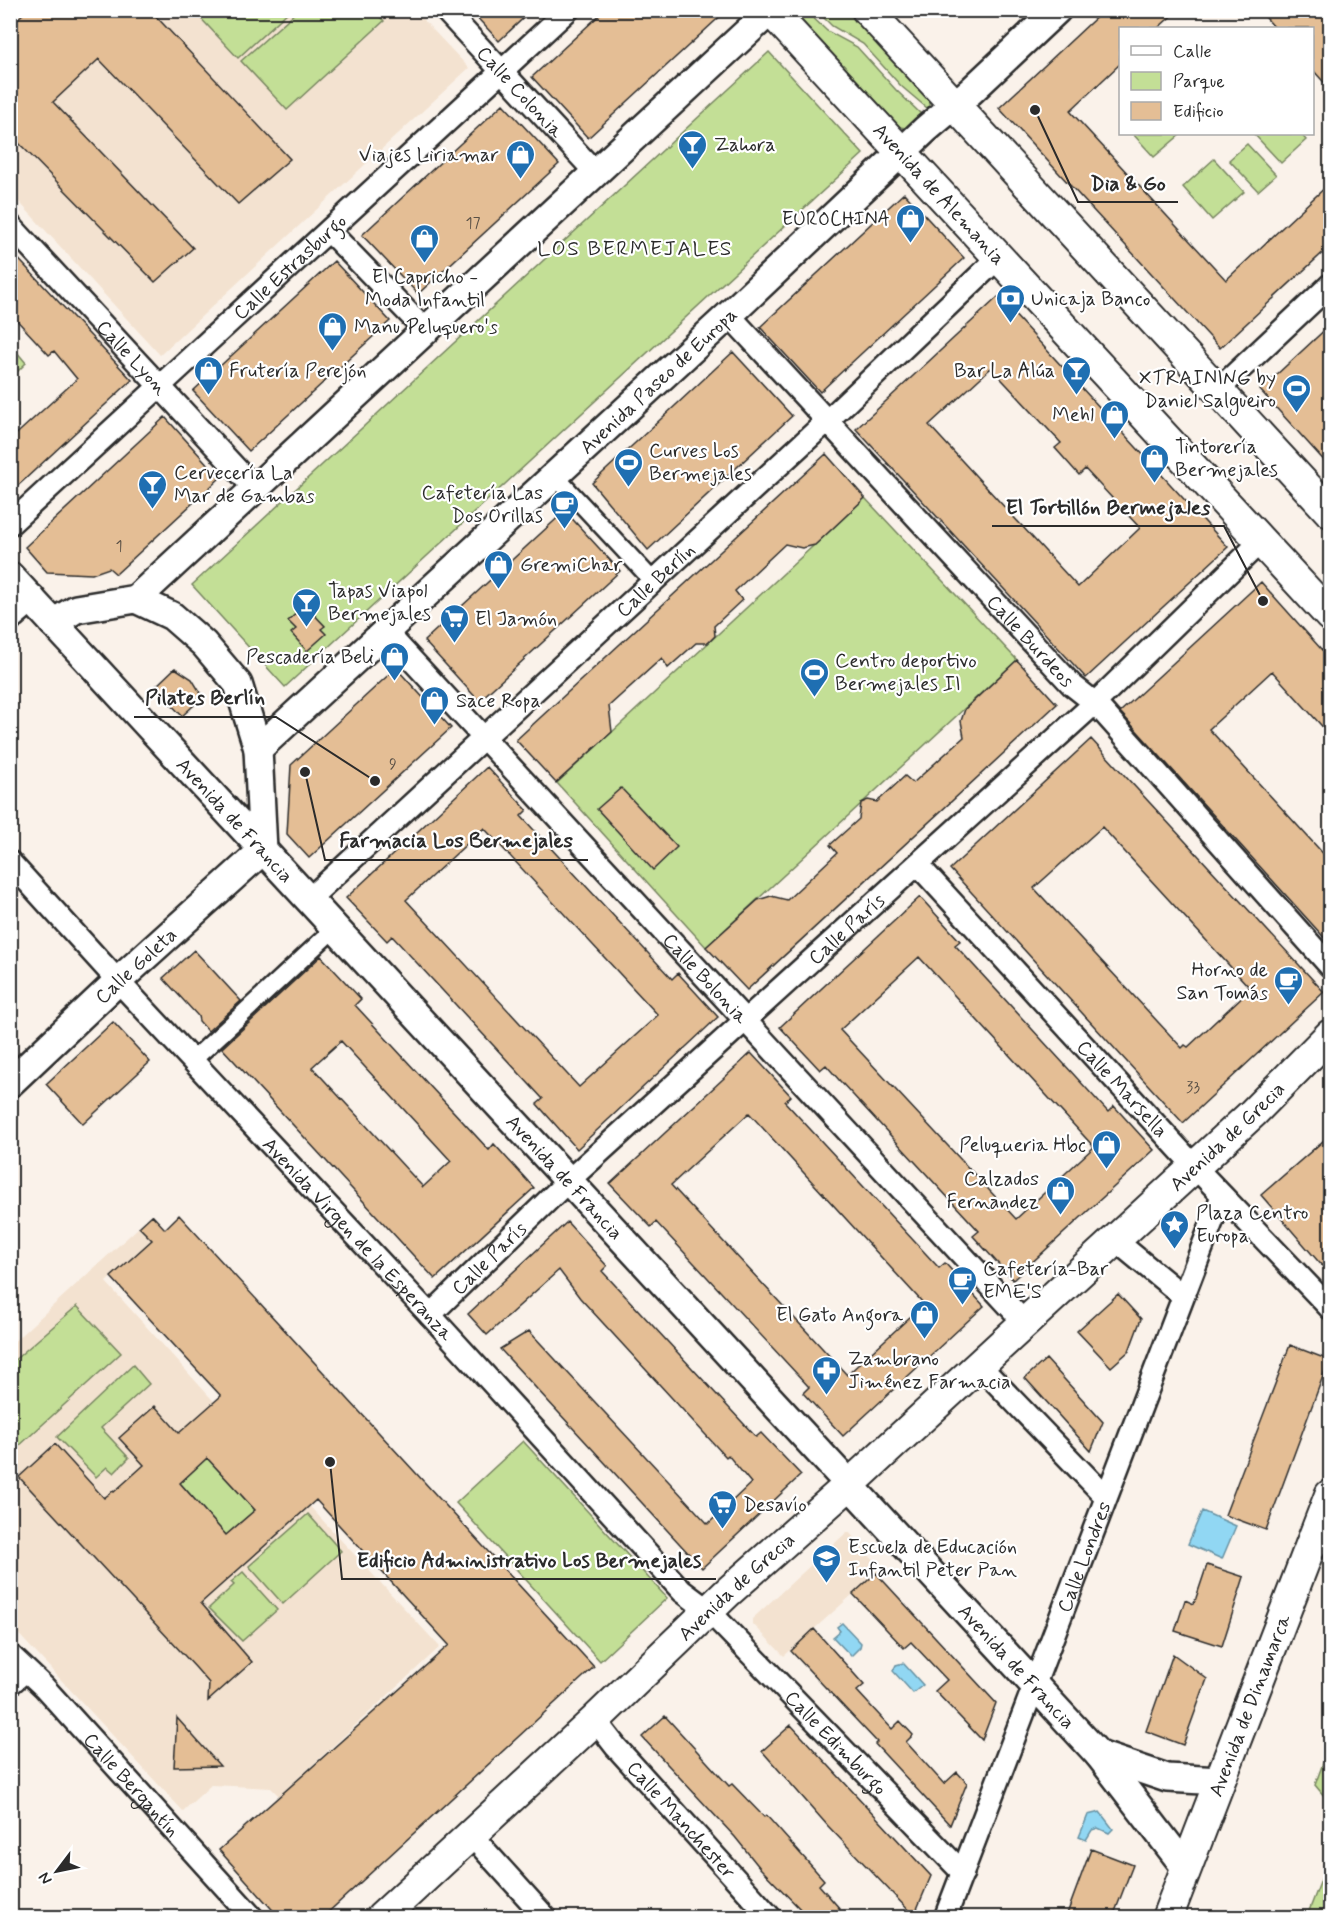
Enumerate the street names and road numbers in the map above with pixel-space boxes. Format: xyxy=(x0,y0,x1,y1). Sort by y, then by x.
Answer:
street label: Calle Colonia xyxy=(470,41,569,145)
street label: Avenida de Alemania xyxy=(866,118,1011,271)
street label: Calle Estrasburgo xyxy=(228,209,353,327)
street label: Avenida Paseo de Europa xyxy=(575,302,744,461)
street label: Calle Lyon xyxy=(90,314,173,402)
street label: Calle Berlín xyxy=(611,537,702,624)
street label: Calle Burdeos xyxy=(980,589,1080,694)
street label: Avenida de Francia xyxy=(169,752,299,889)
street label: Calle París xyxy=(803,888,892,972)
street label: Calle Goleta xyxy=(90,922,183,1011)
street label: Calle Bolonia xyxy=(656,928,754,1031)
street label: Calle Marsella xyxy=(1070,1035,1173,1144)
street label: Avenida de Grecia xyxy=(1164,1076,1292,1198)
street label: Avenida de Francia xyxy=(499,1109,629,1246)
street label: Avenida Virgen de la Esperanza xyxy=(256,1132,460,1348)
street label: Calle París xyxy=(446,1216,533,1302)
street label: Calle Londres xyxy=(1051,1498,1119,1617)
street label: Avenida de Grecia xyxy=(673,1527,801,1648)
street label: Avenida de Francia xyxy=(951,1599,1081,1736)
street label: Avenida de Dinamarca xyxy=(1203,1610,1298,1801)
street label: Calle Edimburgo xyxy=(778,1685,892,1802)
street label: Calle Bergantín xyxy=(77,1727,185,1843)
street label: Calle Manchester xyxy=(620,1756,741,1885)

